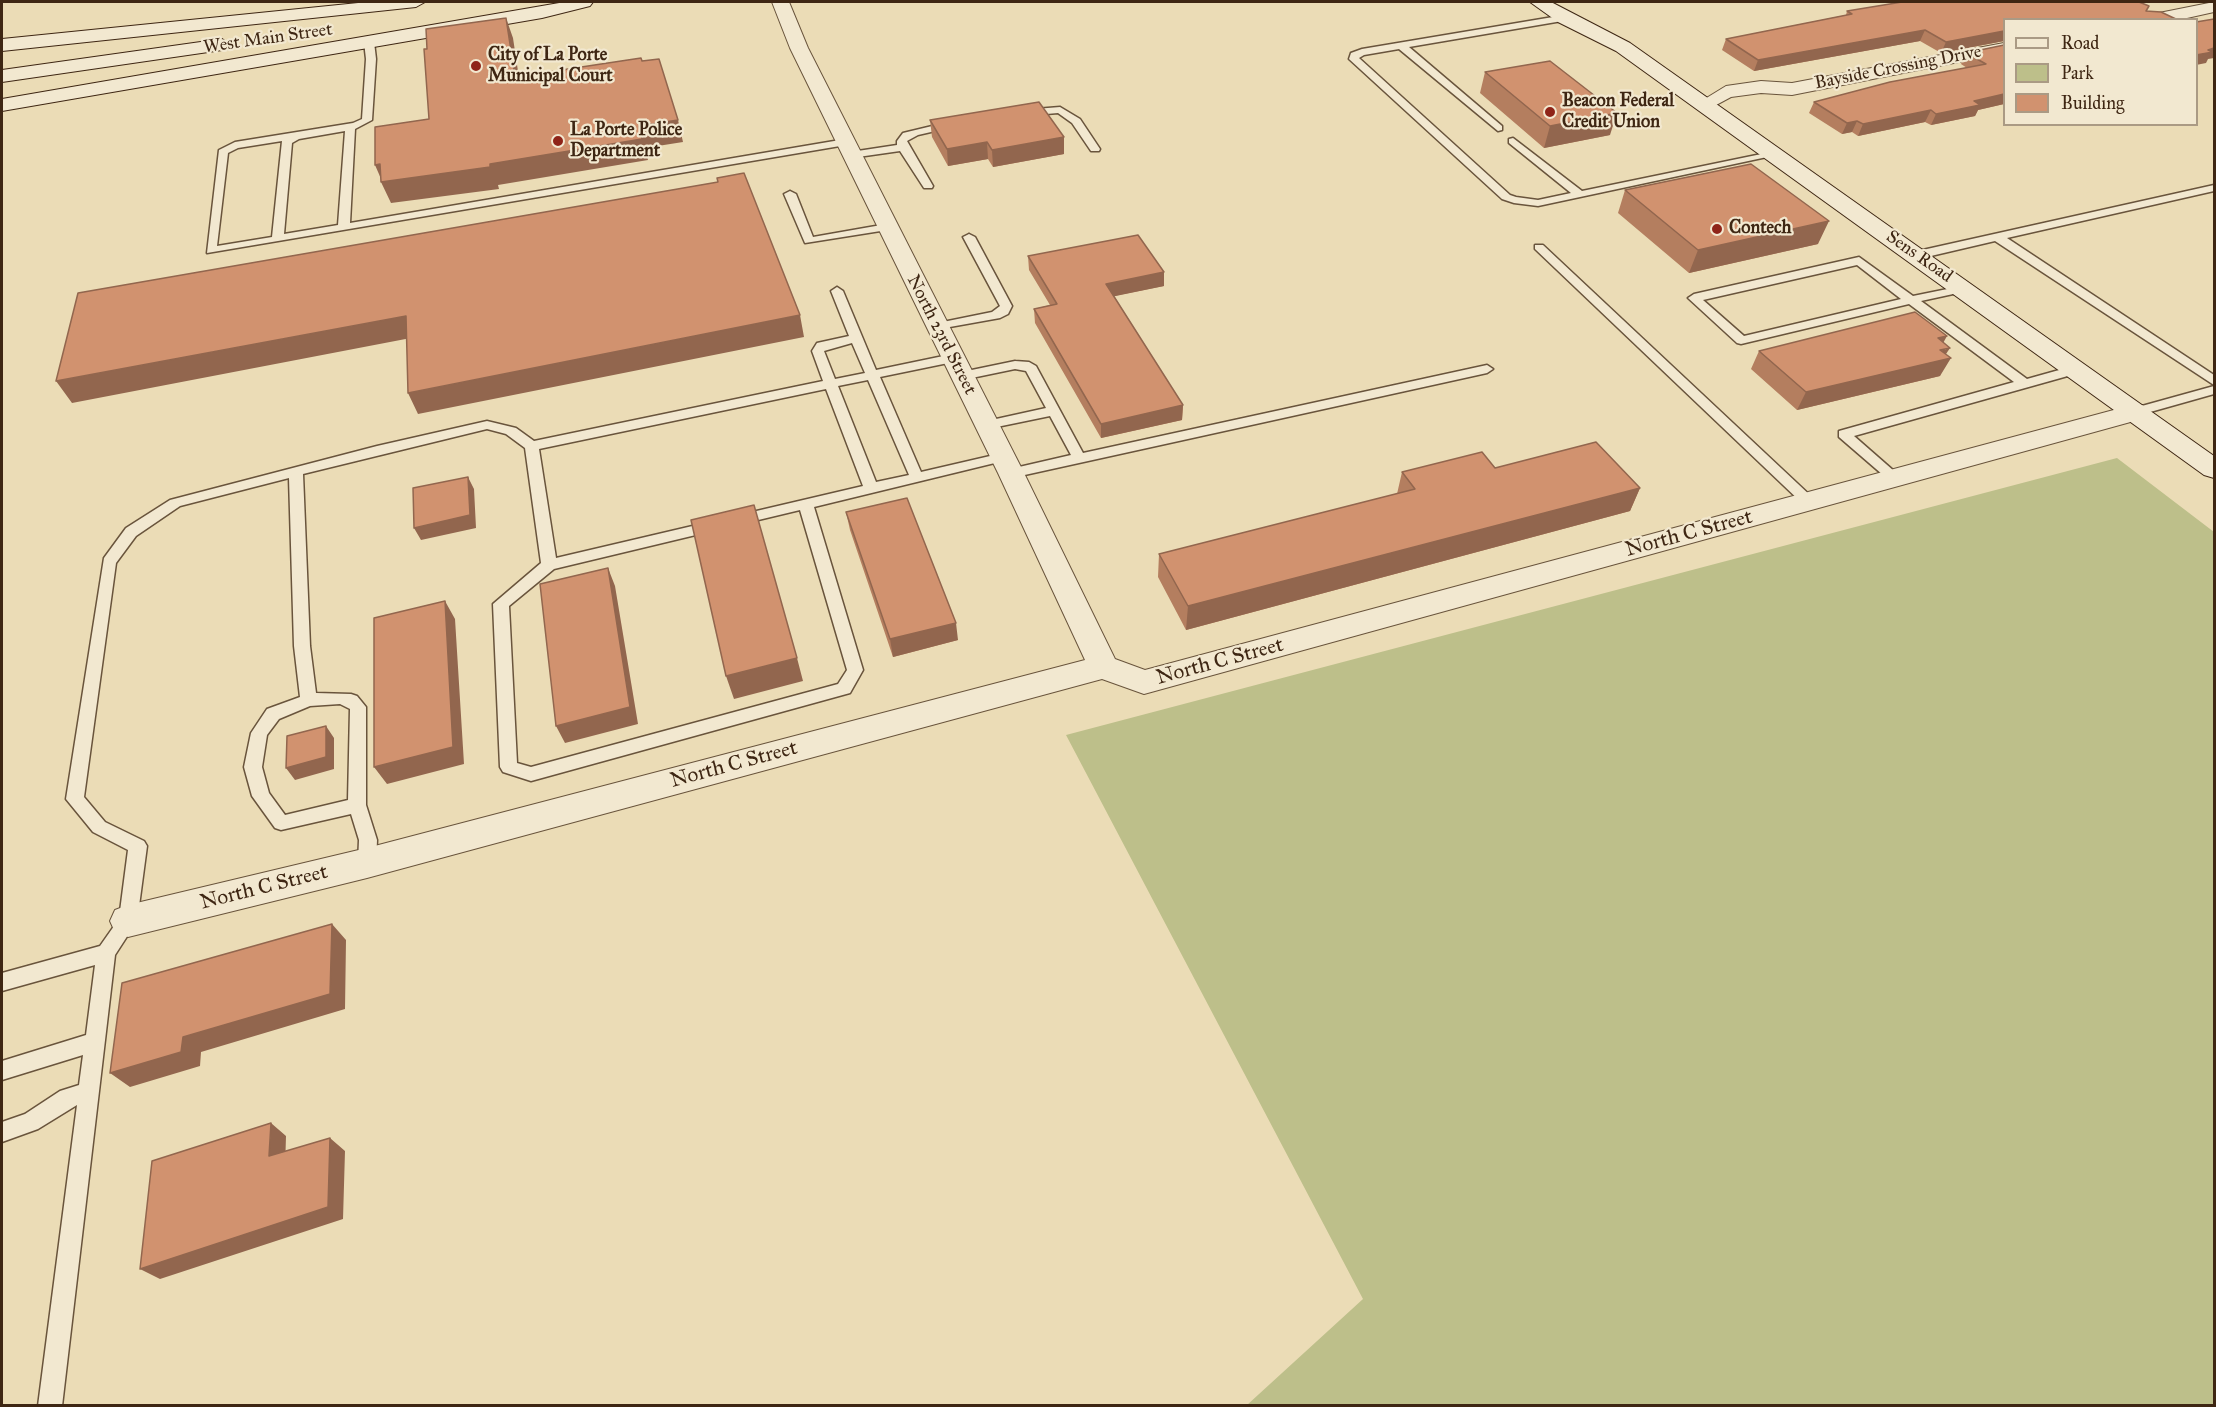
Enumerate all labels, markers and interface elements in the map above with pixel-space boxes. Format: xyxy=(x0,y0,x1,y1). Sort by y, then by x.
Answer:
legend xyxy=(2003,18,2198,126)
street label: West Main Street xyxy=(202,19,334,59)
text: Road xyxy=(2061,32,2099,54)
street label: Bayside Crossing Drive xyxy=(1813,41,1983,95)
place label: City of La Porte Municipal Court xyxy=(488,45,613,88)
marker: City of La Porte Municipal Court xyxy=(469,59,483,73)
text: Park xyxy=(2061,62,2094,84)
place label: Beacon Federal Credit Union xyxy=(1562,91,1674,134)
text: Building xyxy=(2061,92,2124,114)
marker: Beacon Federal Credit Union xyxy=(1543,105,1557,119)
place label: La Porte Police Department xyxy=(570,120,682,162)
marker: La Porte Police Department xyxy=(551,134,565,148)
place label: Contech xyxy=(1729,218,1792,240)
marker: Contech xyxy=(1710,222,1724,236)
street label: Sens Road xyxy=(1882,226,1956,288)
street label: North 23rd Street xyxy=(902,272,980,398)
street label: North C Street xyxy=(1623,505,1755,563)
street label: North C Street xyxy=(1154,633,1286,691)
street label: North C Street xyxy=(668,736,800,794)
street label: North C Street xyxy=(198,860,330,916)

